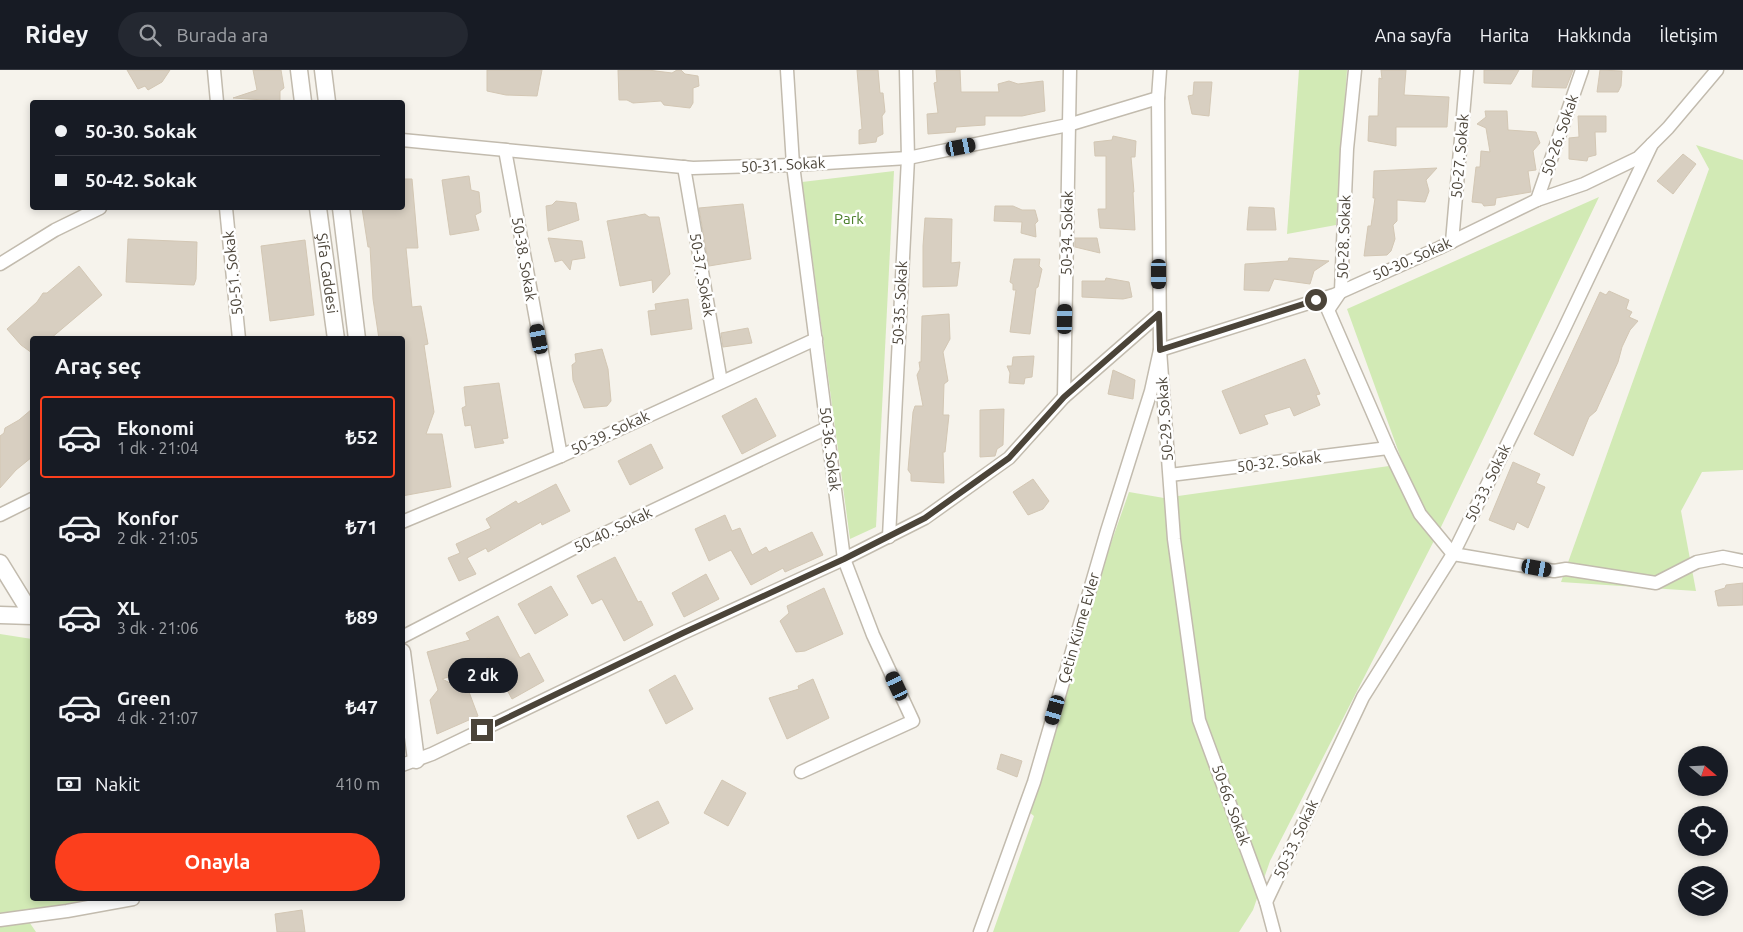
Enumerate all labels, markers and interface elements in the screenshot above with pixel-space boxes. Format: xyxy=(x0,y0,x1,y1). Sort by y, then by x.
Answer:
search box xyxy=(118,12,468,57)
text: Ridey xyxy=(25,21,88,48)
icon: search xyxy=(136,21,164,49)
text: Burada ara xyxy=(176,24,268,46)
text: Ana sayfa xyxy=(1375,25,1452,45)
text: Harita xyxy=(1480,25,1529,45)
text: Hakkında xyxy=(1557,25,1632,45)
text: İletişim xyxy=(1660,25,1718,45)
street label: 50-26. Sokak xyxy=(1538,92,1582,178)
street label: 50-27. Sokak xyxy=(1447,113,1472,199)
text: 50-30. Sokak xyxy=(85,120,197,142)
car xyxy=(944,137,977,157)
street label: 50-31. Sokak xyxy=(740,154,826,175)
text: 50-42. Sokak xyxy=(85,169,197,191)
street label: 50-34. Sokak xyxy=(1057,190,1076,276)
street label: 50-28. Sokak xyxy=(1334,194,1353,280)
park label: Park xyxy=(834,210,864,227)
street label: 50-38. Sokak xyxy=(509,216,540,303)
street label: 50-51. Sokak xyxy=(220,230,245,316)
street label: Şifa Caddesi xyxy=(314,232,341,315)
street label: 50-37. Sokak xyxy=(687,232,718,319)
street label: 50-30. Sokak xyxy=(1370,233,1454,284)
car xyxy=(1151,259,1166,289)
street label: 50-35. Sokak xyxy=(889,260,910,346)
route start xyxy=(1305,289,1327,311)
car xyxy=(1057,304,1072,334)
car xyxy=(528,323,549,355)
text: Araç seç xyxy=(55,353,141,378)
street label: 50-29. Sokak xyxy=(1153,376,1176,462)
street label: 50-36. Sokak xyxy=(817,406,844,492)
street label: 50-39. Sokak xyxy=(568,407,652,458)
icon: car xyxy=(57,415,102,460)
text: Ekonomi xyxy=(117,417,194,439)
text: ₺52 xyxy=(346,426,378,448)
text: 1 dk · 21:04 xyxy=(117,439,198,457)
street label: 50-33. Sokak xyxy=(1461,441,1514,525)
street label: 50-32. Sokak xyxy=(1236,448,1322,475)
street label: 50-40. Sokak xyxy=(571,503,655,556)
icon: car xyxy=(57,505,102,550)
text: Konfor xyxy=(117,507,179,529)
text: ₺71 xyxy=(346,516,378,538)
text: 2 dk · 21:05 xyxy=(117,529,198,547)
car xyxy=(1520,558,1553,578)
street label: Çetin Küme Evler xyxy=(1055,570,1103,685)
icon: car xyxy=(57,595,102,640)
text: XL xyxy=(117,597,140,619)
text: ₺89 xyxy=(346,606,378,628)
text: 3 dk · 21:06 xyxy=(117,619,198,637)
callout: 2 dk xyxy=(447,658,517,692)
text: 2 dk xyxy=(467,666,499,684)
car xyxy=(883,669,910,703)
icon: car xyxy=(57,685,102,730)
text: Green xyxy=(117,687,171,709)
car xyxy=(1043,694,1066,726)
text: ₺47 xyxy=(346,696,378,718)
text: 4 dk · 21:07 xyxy=(117,709,198,727)
route end xyxy=(471,719,493,741)
north arrow xyxy=(1678,746,1728,796)
map controls xyxy=(1678,746,1728,916)
street label: 50-66. Sokak xyxy=(1209,762,1254,848)
icon: cash xyxy=(55,770,83,798)
text: Nakit xyxy=(95,773,140,795)
text: 410 m xyxy=(335,775,380,793)
street label: 50-33. Sokak xyxy=(1270,796,1321,881)
button: locate xyxy=(1678,806,1728,856)
button: Onayla xyxy=(55,833,380,891)
button: layers xyxy=(1678,866,1728,916)

